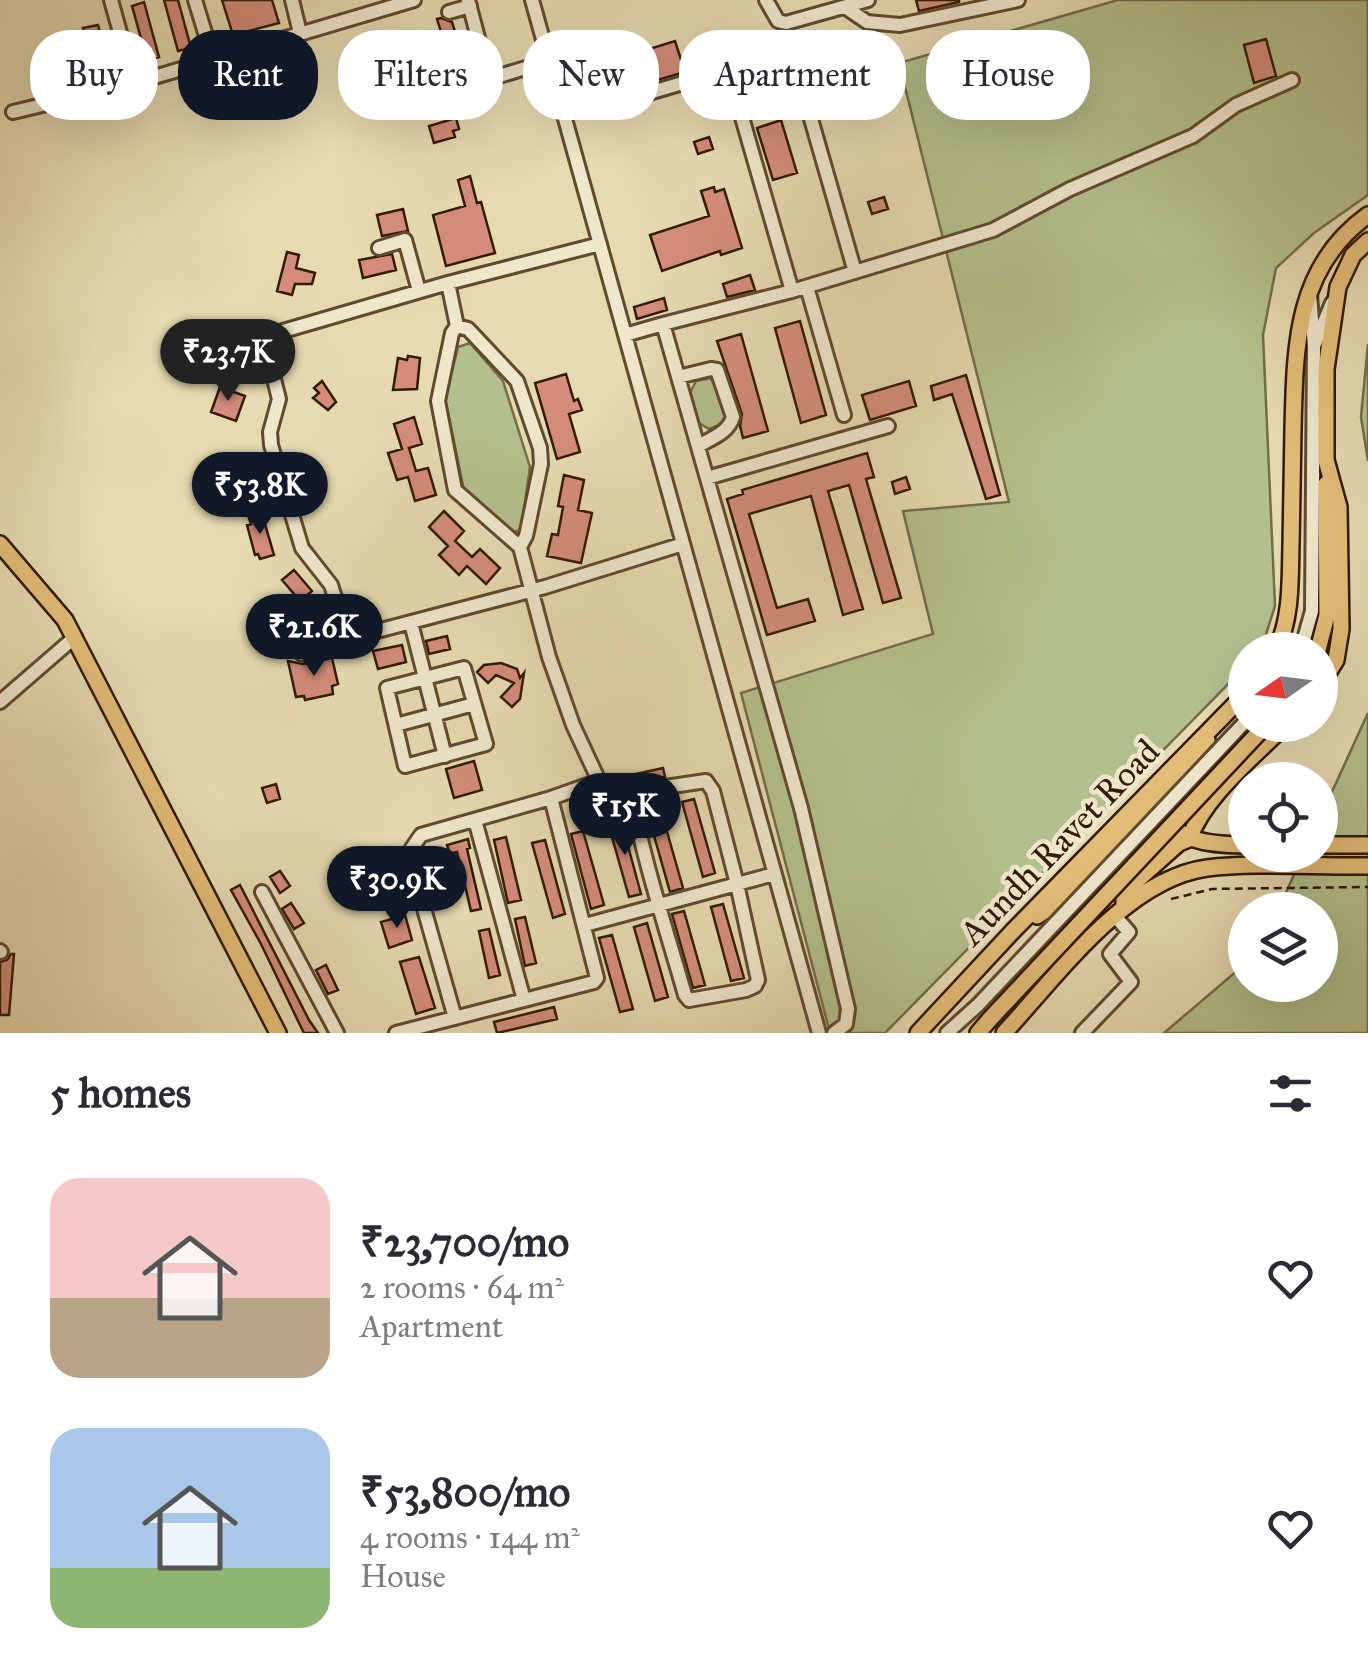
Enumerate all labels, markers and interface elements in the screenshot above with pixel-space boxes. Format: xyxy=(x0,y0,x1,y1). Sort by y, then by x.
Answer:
chip: Buy xyxy=(30,30,158,120)
chip: Rent xyxy=(178,30,318,120)
chip: Filters xyxy=(338,30,503,120)
chip: New xyxy=(523,30,659,120)
chip: Apartment xyxy=(679,30,906,120)
chip: House xyxy=(926,30,1090,120)
pin: ₹23.7K xyxy=(147,319,309,404)
text: ₹23.7K xyxy=(182,332,274,371)
pin: ₹53.8K xyxy=(179,452,341,537)
text: ₹53.8K xyxy=(214,465,306,504)
pin: ₹21.6K xyxy=(233,594,395,679)
text: ₹21.6K xyxy=(268,607,360,646)
north arrow xyxy=(1228,632,1338,742)
map controls xyxy=(1228,632,1338,1002)
street label: Aundh Ravet Road xyxy=(949,730,1169,956)
button: locate xyxy=(1228,762,1338,872)
pin: ₹15K xyxy=(566,773,684,858)
text: ₹15K xyxy=(591,786,659,825)
pin: ₹30.9K xyxy=(316,846,478,931)
text: ₹30.9K xyxy=(349,859,445,898)
button: layers xyxy=(1228,892,1338,1002)
icon: filters xyxy=(1263,1066,1318,1121)
text: 5 homes xyxy=(50,1067,191,1119)
text: ₹23,700/mo xyxy=(360,1216,569,1268)
icon: home xyxy=(130,1218,250,1338)
icon: heart xyxy=(1263,1251,1318,1306)
text: 2 rooms · 64 m² xyxy=(360,1268,564,1307)
text: Apartment xyxy=(360,1307,503,1346)
text: ₹53,800/mo xyxy=(360,1466,570,1518)
icon: home xyxy=(130,1468,250,1588)
icon: heart xyxy=(1263,1501,1318,1556)
text: 4 rooms · 144 m² xyxy=(360,1518,580,1557)
text: House xyxy=(360,1557,446,1596)

